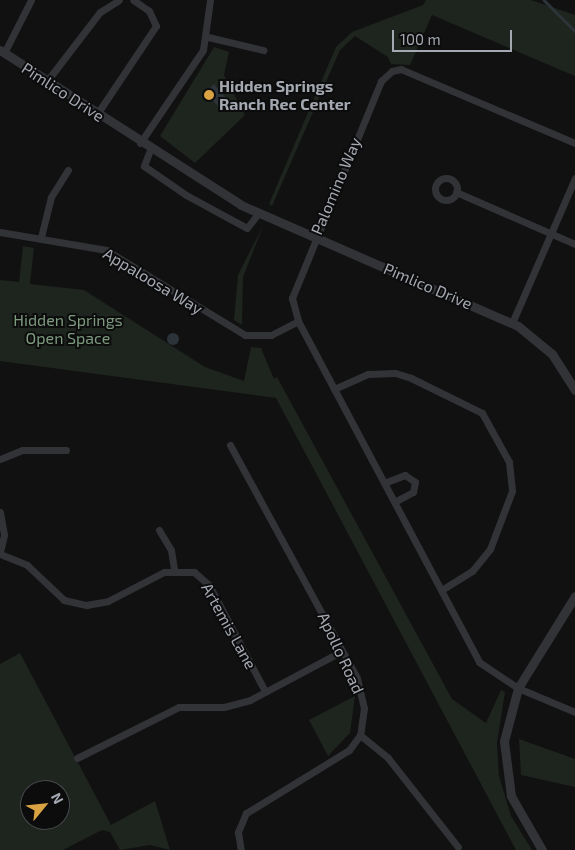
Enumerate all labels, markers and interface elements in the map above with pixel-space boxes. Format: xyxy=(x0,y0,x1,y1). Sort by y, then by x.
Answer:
scale bar xyxy=(395,20,515,52)
text: 100 m xyxy=(400,30,441,48)
street label: Pimlico Drive xyxy=(18,58,108,126)
place label: Hidden Springs Ranch Rec Center xyxy=(219,76,351,114)
marker: Hidden Springs Ranch Rec Center xyxy=(203,89,215,101)
street label: Palomino Way xyxy=(307,134,365,238)
street label: Appaloosa Way xyxy=(100,244,206,318)
street label: Pimlico Drive xyxy=(381,259,475,313)
park label: Hidden Springs Open Space xyxy=(13,310,123,348)
street label: Artemis Lane xyxy=(197,580,261,672)
street label: Apollo Road xyxy=(314,609,368,697)
north arrow xyxy=(20,780,70,830)
text: N xyxy=(48,790,68,807)

